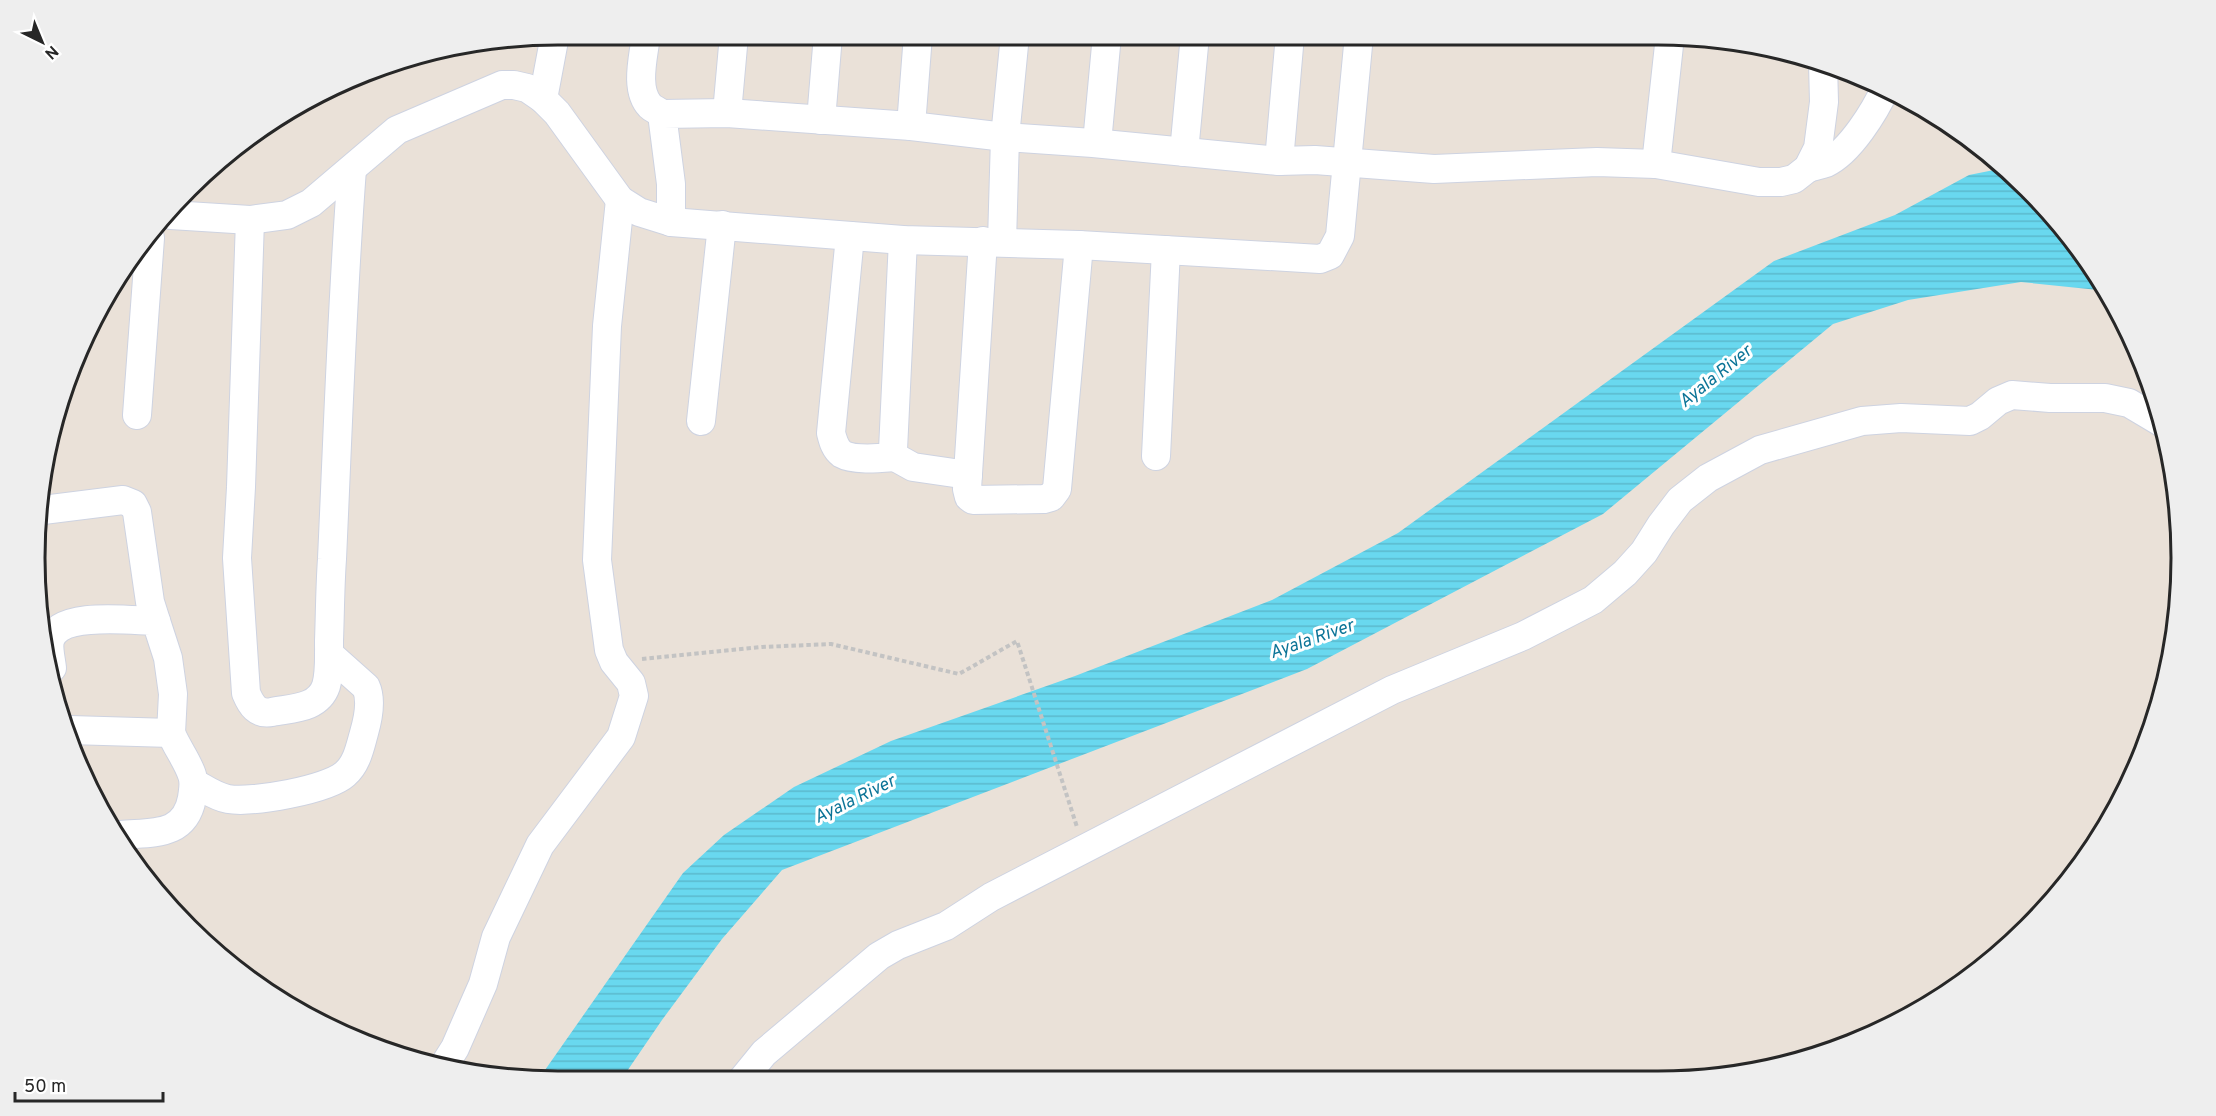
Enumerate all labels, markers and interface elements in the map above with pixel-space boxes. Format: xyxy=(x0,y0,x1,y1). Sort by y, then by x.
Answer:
north arrow xyxy=(12,12,72,72)
text: N xyxy=(40,40,62,63)
water label: Ayala River xyxy=(1675,339,1759,414)
water label: Ayala River xyxy=(1267,614,1359,665)
water label: Ayala River xyxy=(811,770,901,830)
scale bar xyxy=(15,1065,164,1103)
text: 50 m xyxy=(24,1076,66,1099)

